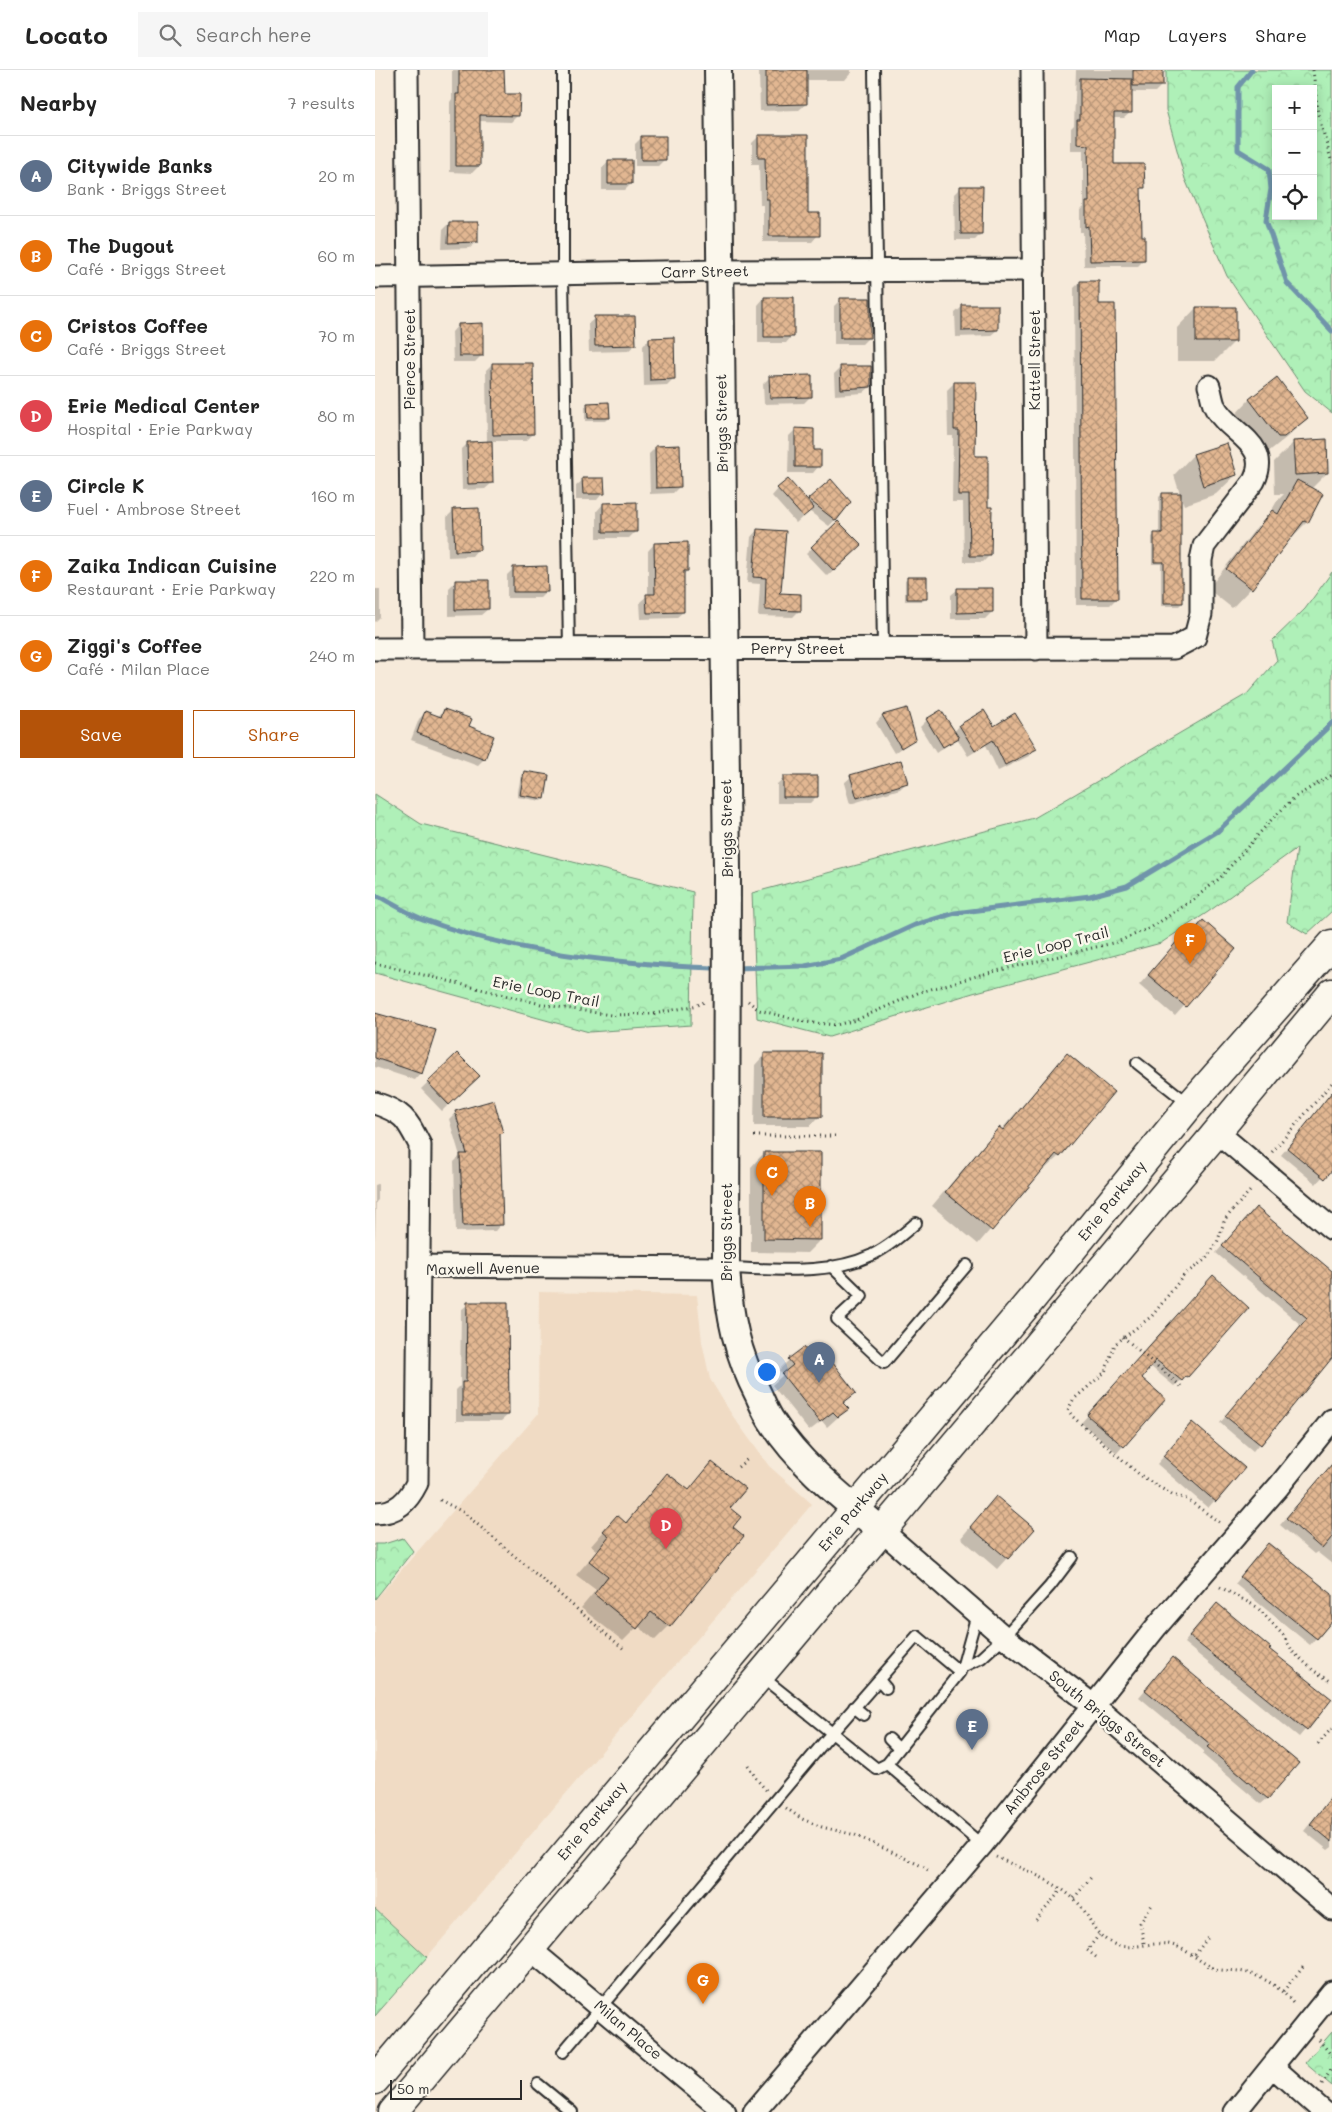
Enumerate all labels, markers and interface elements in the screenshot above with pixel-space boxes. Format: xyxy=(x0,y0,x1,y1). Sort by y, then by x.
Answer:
search box xyxy=(138,12,488,57)
text: Locato xyxy=(25,19,108,50)
icon: search xyxy=(156,21,184,49)
text: Search here xyxy=(196,22,311,47)
text: Map xyxy=(1104,23,1140,47)
text: Layers xyxy=(1168,23,1227,47)
text: Share xyxy=(1255,23,1307,47)
map controls xyxy=(1272,85,1317,220)
button: + xyxy=(1272,85,1317,130)
text: Nearby xyxy=(20,89,97,116)
text: 7 results xyxy=(288,92,355,113)
button: − xyxy=(1272,130,1317,175)
text: Citywide Banks xyxy=(67,153,213,178)
text: A xyxy=(30,165,42,186)
text: 20 m xyxy=(318,165,355,186)
button: locate xyxy=(1272,175,1317,220)
text: Bank · Briggs Street xyxy=(67,178,227,199)
text: The Dugout xyxy=(67,233,174,258)
text: B xyxy=(31,245,41,266)
text: 60 m xyxy=(318,245,355,266)
text: Café · Briggs Street xyxy=(67,258,226,279)
street label: Carr Street xyxy=(661,260,749,282)
street label: Pierce Street xyxy=(399,308,419,410)
street label: Kattell Street xyxy=(1024,309,1044,411)
text: Cristos Coffee xyxy=(67,313,208,338)
text: C xyxy=(30,325,42,346)
text: 70 m xyxy=(318,325,355,346)
text: Café · Briggs Street xyxy=(67,338,226,359)
street label: Briggs Street xyxy=(710,374,732,473)
text: Erie Medical Center xyxy=(67,393,260,418)
text: D xyxy=(30,405,42,426)
text: 80 m xyxy=(318,405,355,426)
text: Hospital · Erie Parkway xyxy=(67,418,253,439)
text: Circle K xyxy=(67,473,145,498)
text: E xyxy=(31,485,41,506)
text: 160 m xyxy=(310,485,355,506)
text: Fuel · Ambrose Street xyxy=(67,498,241,519)
text: Zaika Indican Cuisine xyxy=(67,553,277,578)
text: F xyxy=(31,565,41,586)
text: 220 m xyxy=(309,565,355,586)
text: Restaurant · Erie Parkway xyxy=(67,578,276,599)
text: Ziggi's Coffee xyxy=(67,633,202,658)
street label: Perry Street xyxy=(751,638,845,658)
text: G xyxy=(30,645,42,666)
text: 240 m xyxy=(309,645,355,666)
text: Café · Milan Place xyxy=(67,658,210,679)
button: Save xyxy=(20,710,183,758)
button: Share xyxy=(193,710,355,758)
street label: Briggs Street xyxy=(715,779,737,878)
street label: Erie Loop Trail xyxy=(1001,921,1111,967)
pin: F xyxy=(1174,923,1206,964)
street label: Erie Loop Trail xyxy=(491,971,601,1011)
pin: C xyxy=(756,1155,788,1196)
street label: Erie Parkway xyxy=(1073,1156,1150,1245)
street label: Briggs Street xyxy=(716,1183,736,1281)
pin: B xyxy=(794,1186,826,1227)
street label: Maxwell Avenue xyxy=(426,1257,540,1279)
pin: A xyxy=(803,1342,835,1383)
your location xyxy=(754,1359,780,1385)
street label: Erie Parkway xyxy=(813,1467,891,1555)
pin: D xyxy=(650,1508,682,1549)
street label: South Briggs Street xyxy=(1045,1665,1170,1771)
pin: E xyxy=(956,1709,988,1750)
street label: Ambrose Street xyxy=(998,1714,1088,1818)
street label: Erie Parkway xyxy=(552,1776,630,1864)
pin: G xyxy=(687,1963,719,2004)
street label: Milan Place xyxy=(590,1995,667,2064)
scale bar xyxy=(390,2077,523,2100)
text: 50 m xyxy=(397,2079,429,2098)

